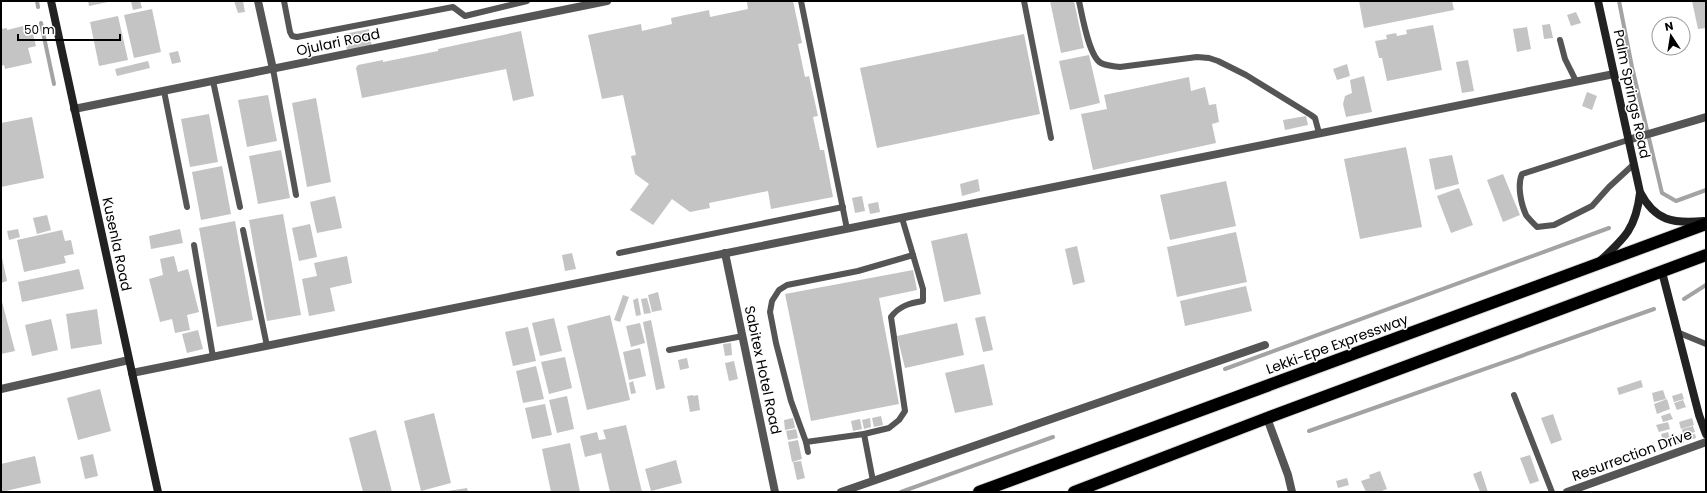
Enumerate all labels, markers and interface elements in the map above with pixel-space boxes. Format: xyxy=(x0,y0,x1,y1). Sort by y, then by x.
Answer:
scale bar xyxy=(18,16,120,42)
north arrow xyxy=(1651,16,1691,56)
text: N xyxy=(1663,18,1675,35)
text: 50 m xyxy=(24,21,55,38)
street label: Ojulari Road xyxy=(294,23,382,61)
street label: Palm Springs Road xyxy=(1609,28,1655,160)
street label: Kusenla Road xyxy=(97,195,137,293)
street label: Sabitex Hotel Road xyxy=(740,304,786,436)
street label: Lekki-Epe Expressway xyxy=(1263,309,1411,379)
street label: Resurrection Drive xyxy=(1569,424,1695,486)

